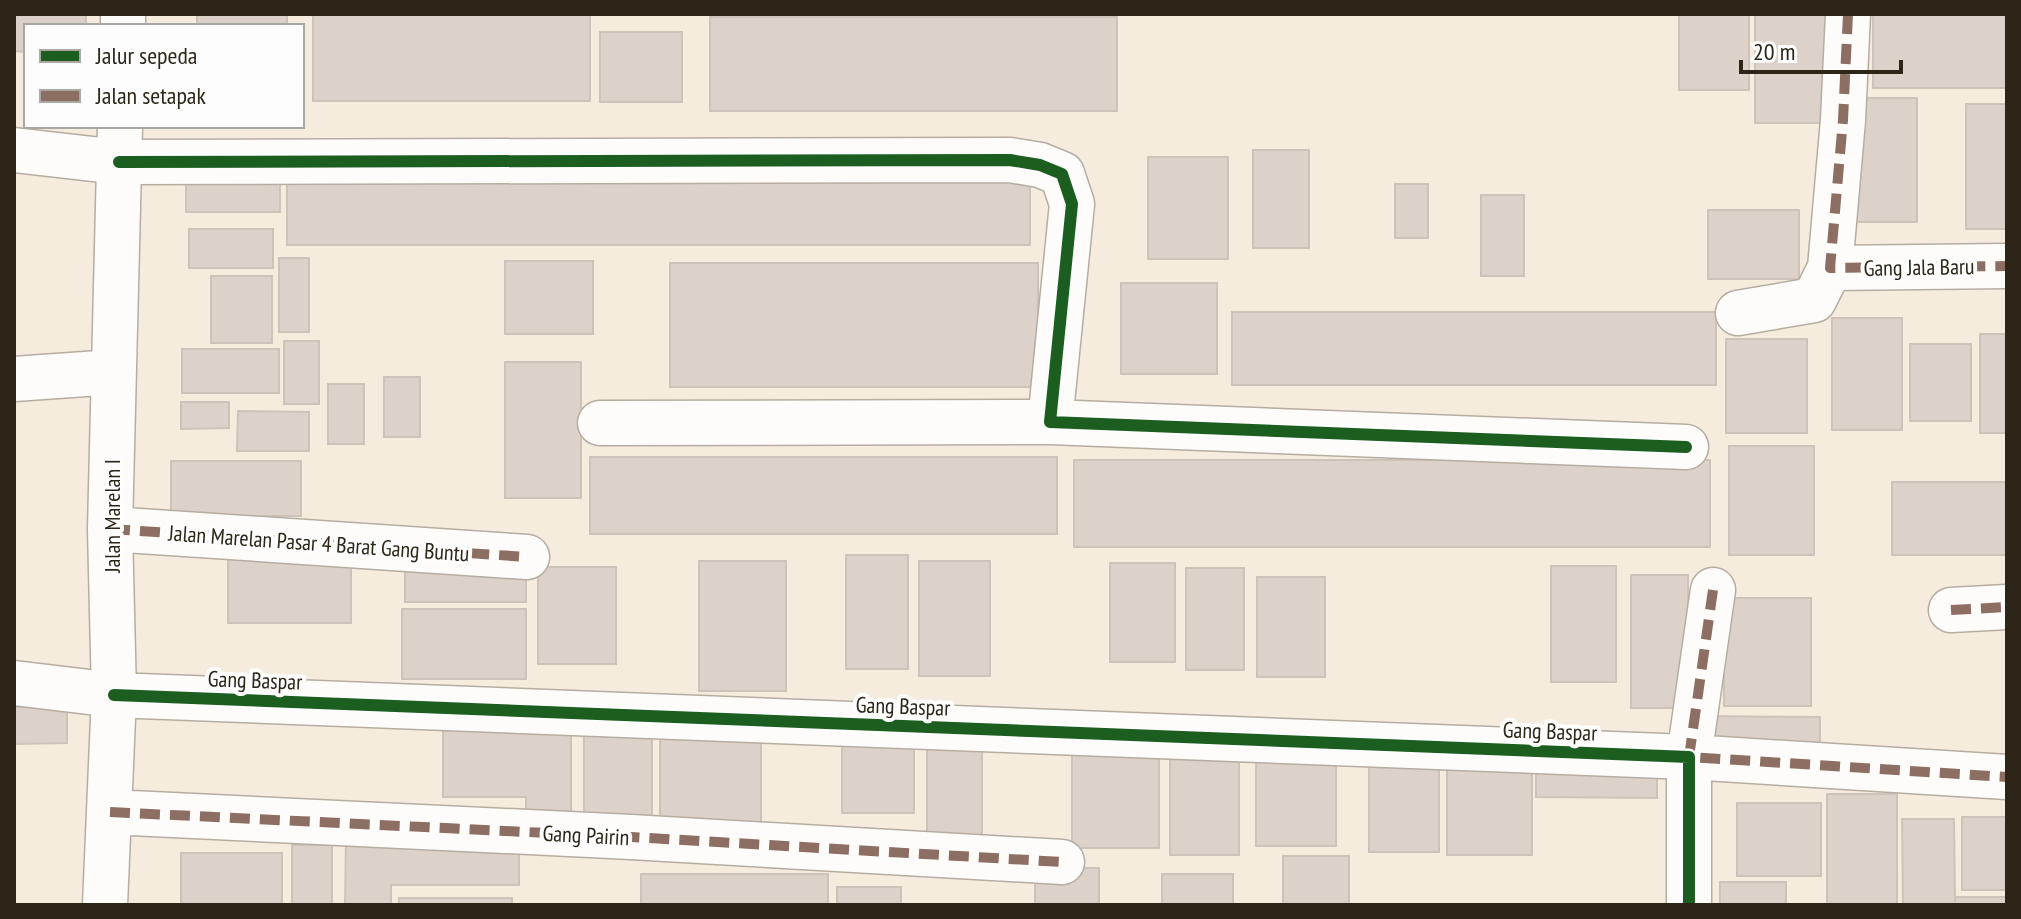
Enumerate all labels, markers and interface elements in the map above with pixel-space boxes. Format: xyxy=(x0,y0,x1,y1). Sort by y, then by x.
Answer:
legend xyxy=(24,24,304,128)
scale bar xyxy=(1741,24,1901,74)
text: 20 m xyxy=(1753,36,1795,67)
text: Jalur sepeda xyxy=(95,40,197,71)
text: Jalan setapak xyxy=(95,80,206,111)
street label: Gang Jala Baru xyxy=(1863,252,1975,282)
street label: Jalan Marelan I xyxy=(98,459,126,574)
street label: Jalan Marelan Pasar 4 Barat Gang Buntu xyxy=(167,518,470,567)
street label: Gang Baspar xyxy=(207,664,303,696)
street label: Gang Baspar xyxy=(855,690,951,722)
street label: Gang Baspar xyxy=(1502,715,1598,747)
street label: Gang Pairin xyxy=(542,819,630,851)

